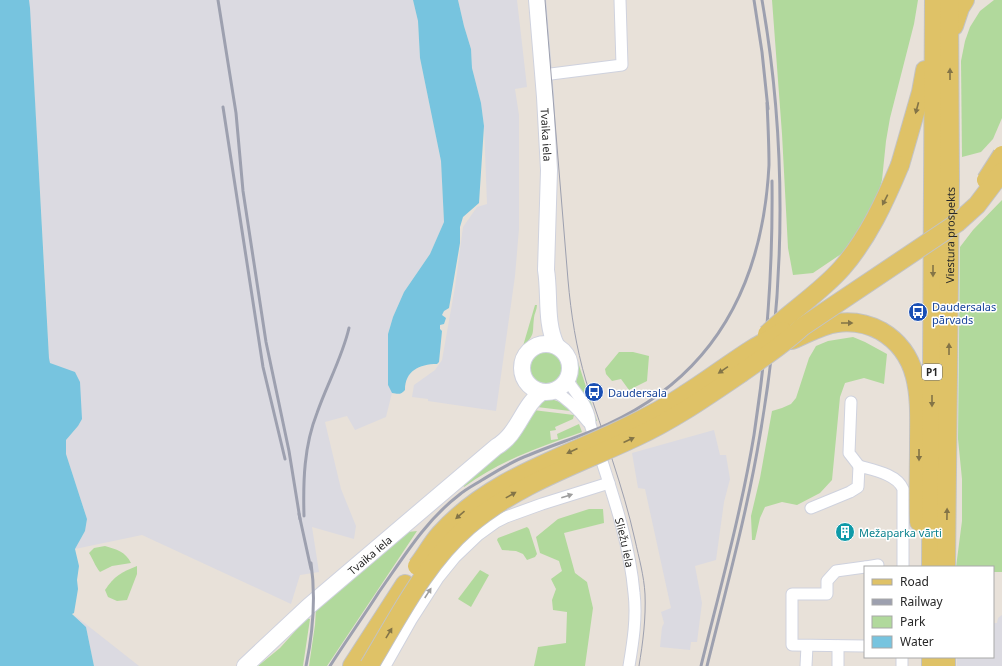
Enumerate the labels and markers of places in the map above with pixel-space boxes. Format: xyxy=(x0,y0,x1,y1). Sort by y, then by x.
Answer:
place label: Daudersalas pārvads xyxy=(932,299,996,327)
bus stop icon: Daudersalas pārvads xyxy=(907,301,929,323)
bus stop icon: Daudersala xyxy=(583,381,605,403)
place label: Daudersala xyxy=(608,385,667,400)
building icon: Mežaparka vārti xyxy=(834,521,856,543)
place label: Mežaparka vārti xyxy=(859,525,942,540)

